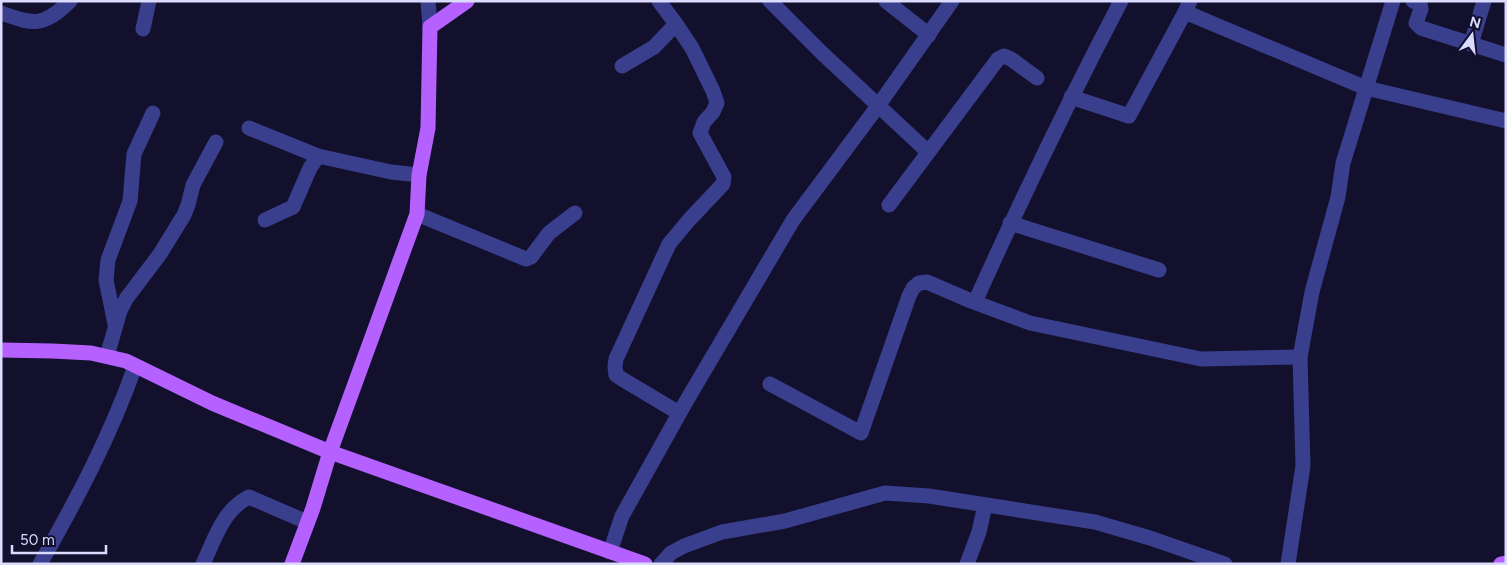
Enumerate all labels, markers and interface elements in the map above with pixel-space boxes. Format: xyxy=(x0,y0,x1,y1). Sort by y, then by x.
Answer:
north arrow xyxy=(1447,10,1497,60)
text: N xyxy=(1468,13,1483,33)
scale bar xyxy=(12,522,106,554)
text: 50 m xyxy=(20,531,55,549)

